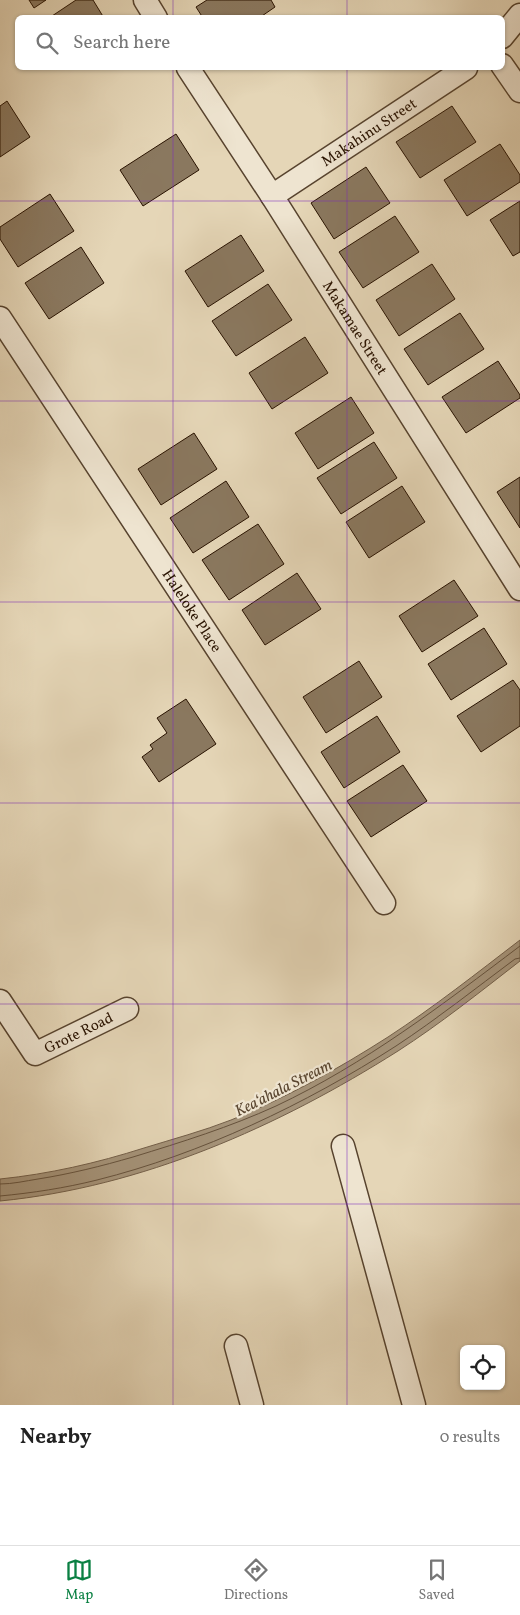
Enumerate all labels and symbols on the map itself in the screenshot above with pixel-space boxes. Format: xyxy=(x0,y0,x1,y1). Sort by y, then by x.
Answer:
street label: Makahinu Street xyxy=(318,94,422,173)
street label: Makamae Street xyxy=(316,278,391,380)
street label: Haleloke Place xyxy=(156,566,226,657)
street label: Grote Road xyxy=(41,1008,117,1060)
water label: Keaʻahala Stream xyxy=(231,1055,337,1123)

